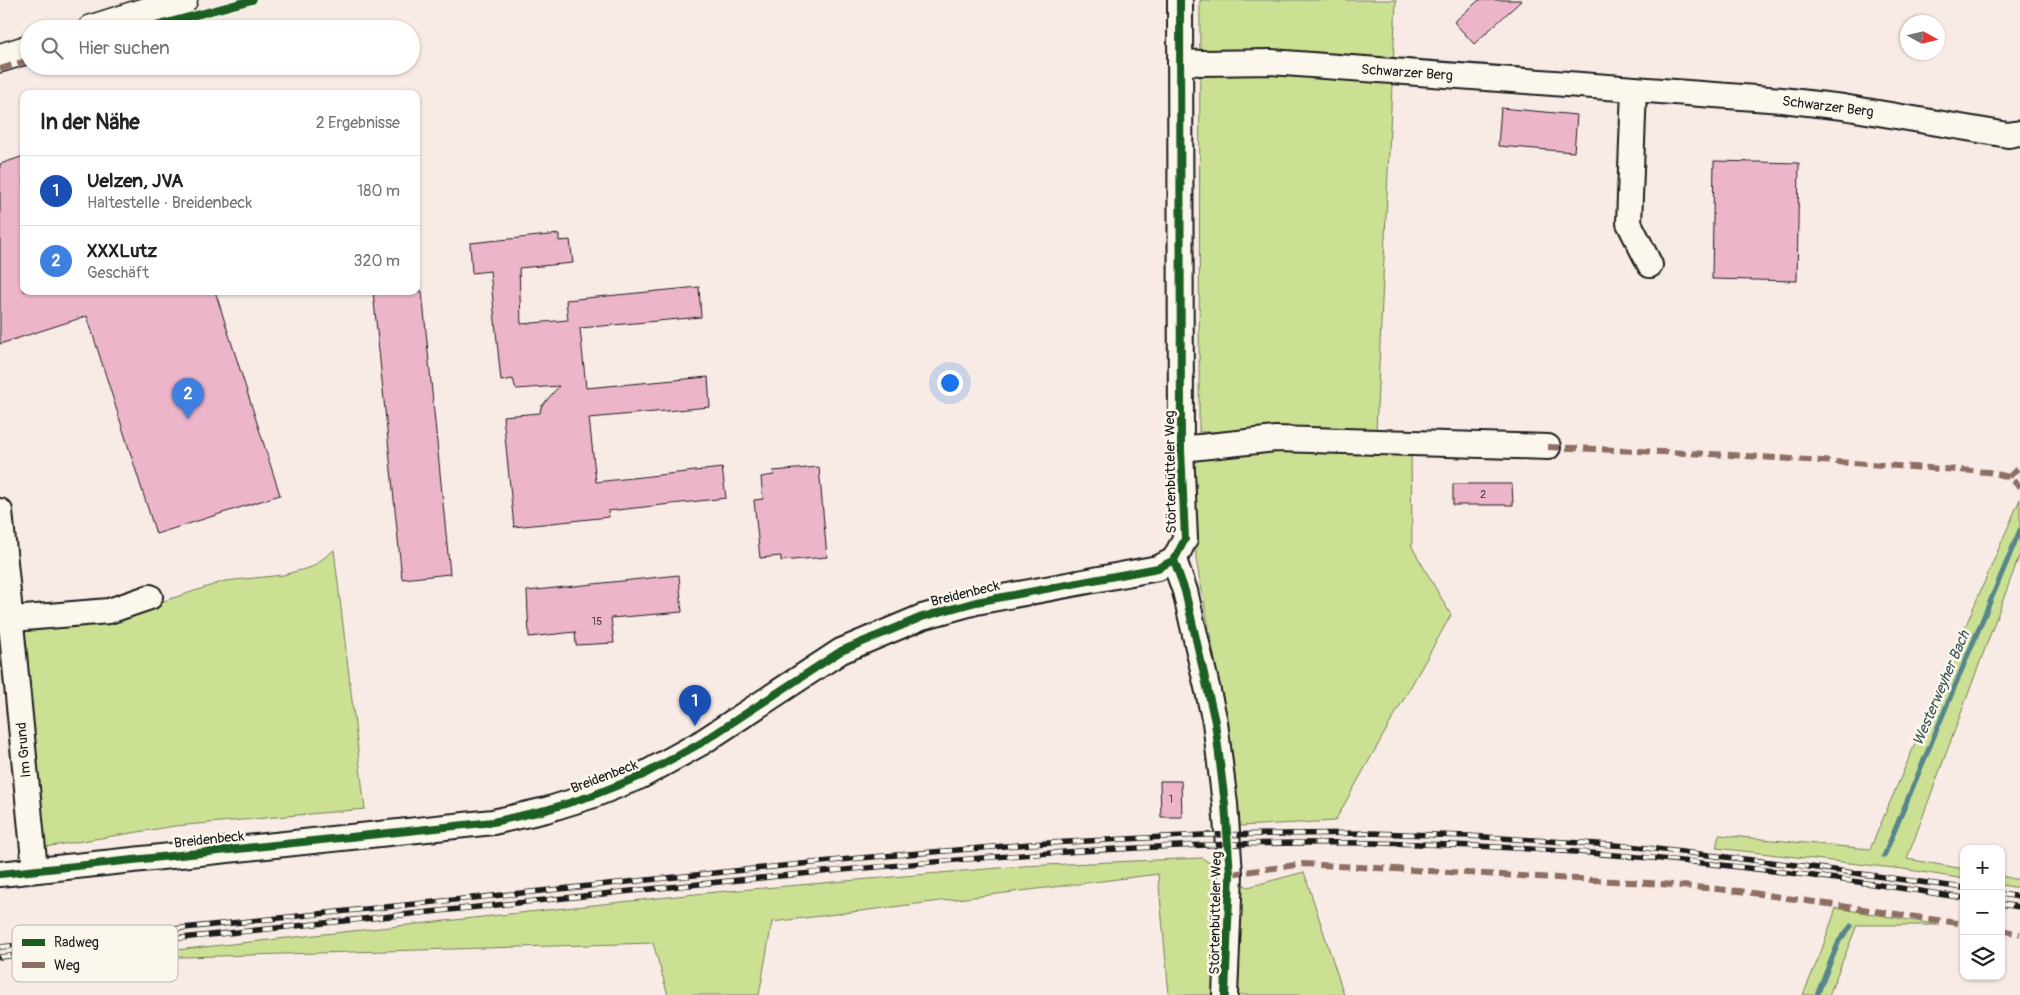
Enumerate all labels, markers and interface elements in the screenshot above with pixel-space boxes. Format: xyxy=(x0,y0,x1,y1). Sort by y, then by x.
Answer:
north arrow xyxy=(1900,15,1945,60)
search box xyxy=(20,20,420,75)
icon: search xyxy=(38,34,66,62)
text: Hier suchen xyxy=(78,36,170,60)
street label: Schwarzer Berg xyxy=(1361,61,1453,84)
street label: Schwarzer Berg xyxy=(1781,92,1875,121)
text: In der Nähe xyxy=(40,109,140,136)
text: 2 Ergebnisse xyxy=(316,113,400,133)
text: Uelzen, JVA xyxy=(87,169,183,193)
text: 1 xyxy=(53,181,59,201)
text: 180 m xyxy=(357,181,400,201)
text: Haltestelle · Breidenbeck xyxy=(87,193,252,213)
text: XXXLutz xyxy=(87,239,157,263)
text: 2 xyxy=(52,251,60,271)
text: 320 m xyxy=(354,251,400,271)
text: Geschäft xyxy=(87,263,149,283)
your location xyxy=(937,370,963,396)
pin: 2 xyxy=(172,378,204,419)
street label: Störtenbütteler Weg xyxy=(1161,410,1180,534)
house number: 2 xyxy=(1480,488,1486,501)
street label: Breidenbeck xyxy=(929,577,1001,610)
house number: 15 xyxy=(592,615,602,628)
water label: Westerweyher Bach xyxy=(1909,627,1975,748)
pin: 1 xyxy=(679,685,711,726)
street label: Im Grund xyxy=(13,721,34,778)
street label: Breidenbeck xyxy=(568,756,640,797)
house number: 1 xyxy=(1169,793,1173,806)
street label: Breidenbeck xyxy=(173,827,245,852)
map controls xyxy=(1960,845,2005,980)
button: + xyxy=(1960,845,2005,890)
street label: Störtenbütteler Weg xyxy=(1206,851,1225,975)
button: − xyxy=(1960,890,2005,935)
legend xyxy=(12,925,178,982)
text: Radweg xyxy=(54,934,99,951)
button: layers xyxy=(1960,935,2005,980)
text: Weg xyxy=(54,957,80,974)

